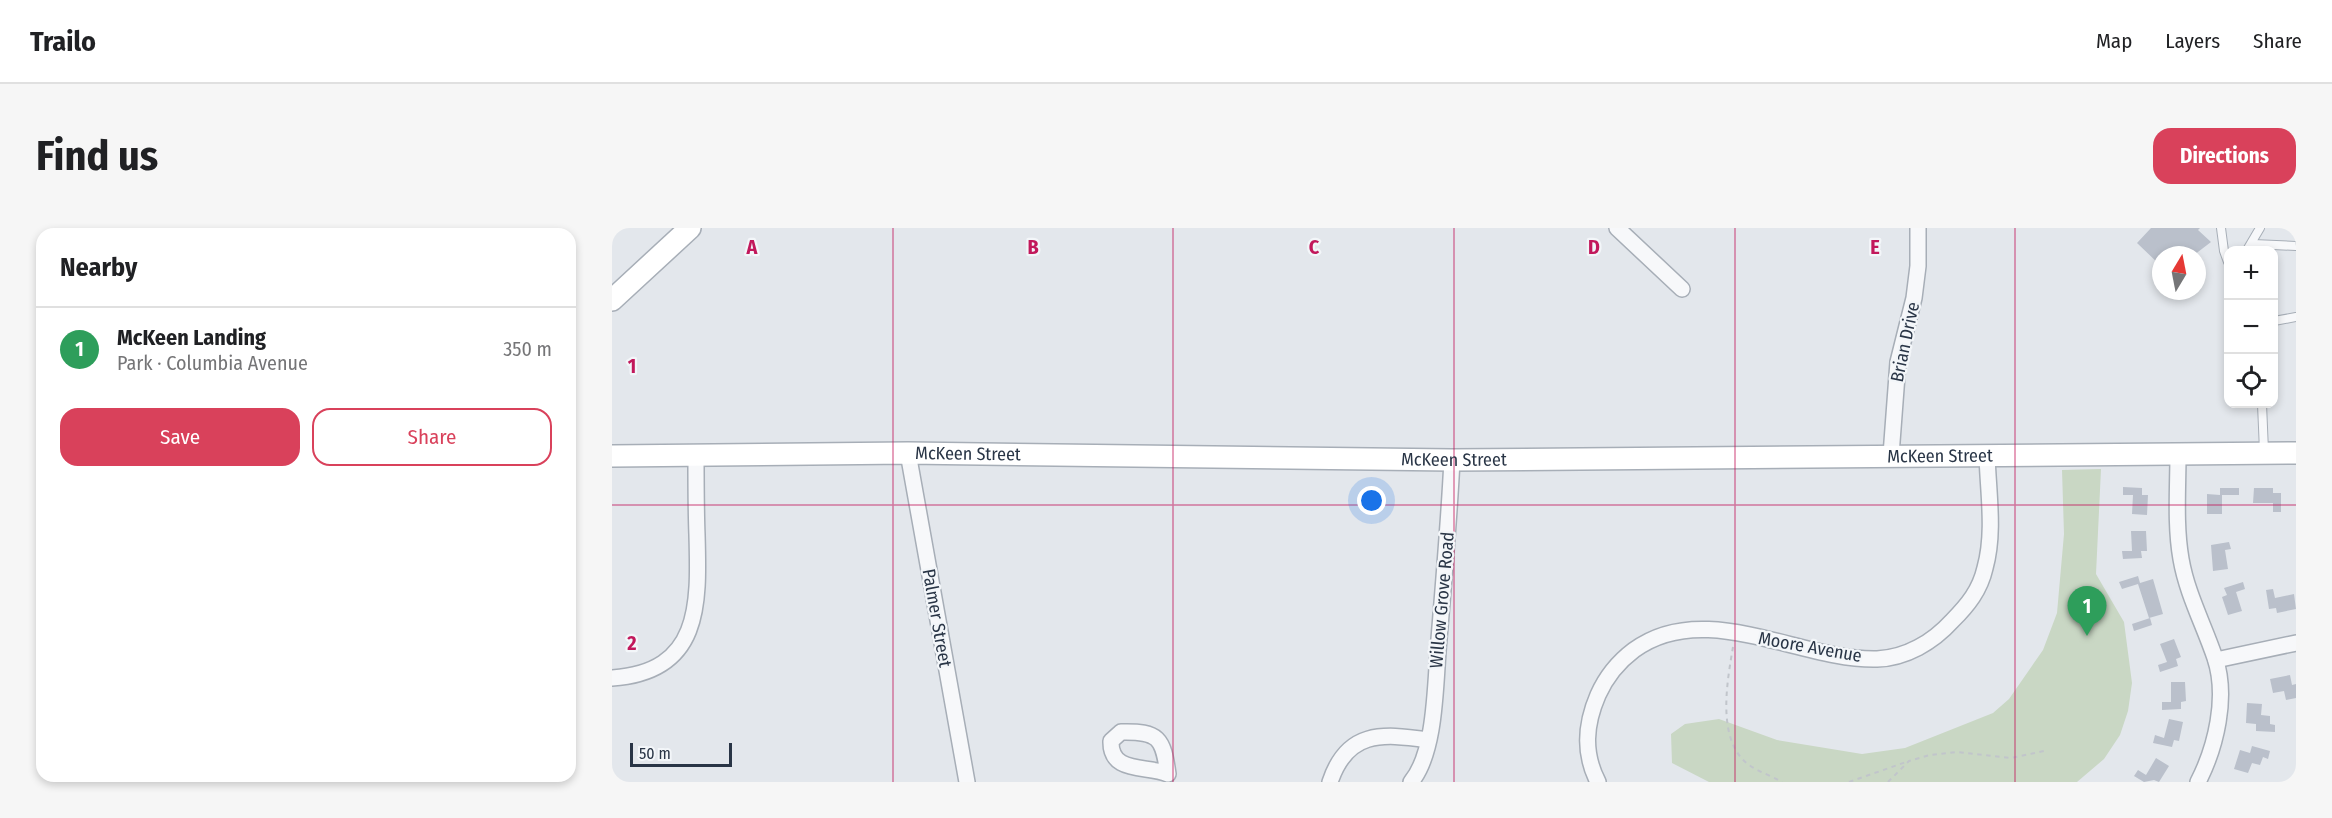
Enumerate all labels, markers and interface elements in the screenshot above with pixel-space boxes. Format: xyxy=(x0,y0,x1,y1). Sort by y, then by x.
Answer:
text: Trailo xyxy=(30,25,96,58)
text: Map xyxy=(2096,28,2132,54)
text: Layers xyxy=(2165,28,2220,54)
text: Share xyxy=(2253,28,2302,54)
button: Directions xyxy=(2153,128,2296,184)
text: Find us xyxy=(36,131,158,181)
text: A xyxy=(746,235,759,259)
text: B xyxy=(1027,235,1039,259)
text: C xyxy=(1309,235,1320,259)
text: D xyxy=(1588,235,1600,259)
text: E xyxy=(1870,235,1880,259)
north arrow xyxy=(2152,246,2206,300)
map controls xyxy=(2224,246,2278,408)
button: + xyxy=(2224,246,2278,300)
text: Nearby xyxy=(60,252,137,283)
street label: Brian Drive xyxy=(1886,300,1924,384)
button: − xyxy=(2224,300,2278,354)
text: McKeen Landing xyxy=(117,324,266,351)
text: 1 xyxy=(75,337,84,361)
text: 350 m xyxy=(503,337,552,361)
text: Park · Columbia Avenue xyxy=(117,351,308,375)
text: 1 xyxy=(628,354,636,378)
button: locate xyxy=(2224,354,2278,408)
button: Save xyxy=(60,408,300,466)
button: Share xyxy=(312,408,552,466)
street label: McKeen Street xyxy=(915,442,1021,465)
street label: McKeen Street xyxy=(1887,445,1993,467)
street label: McKeen Street xyxy=(1401,448,1507,471)
your location xyxy=(1357,486,1386,515)
street label: Willow Grove Road xyxy=(1425,531,1459,669)
street label: Palmer Street xyxy=(918,567,956,669)
pin: 1 xyxy=(2068,586,2106,636)
street label: Moore Avenue xyxy=(1757,627,1864,667)
text: 2 xyxy=(626,631,637,655)
scale bar xyxy=(630,740,732,768)
text: 50 m xyxy=(639,744,671,763)

